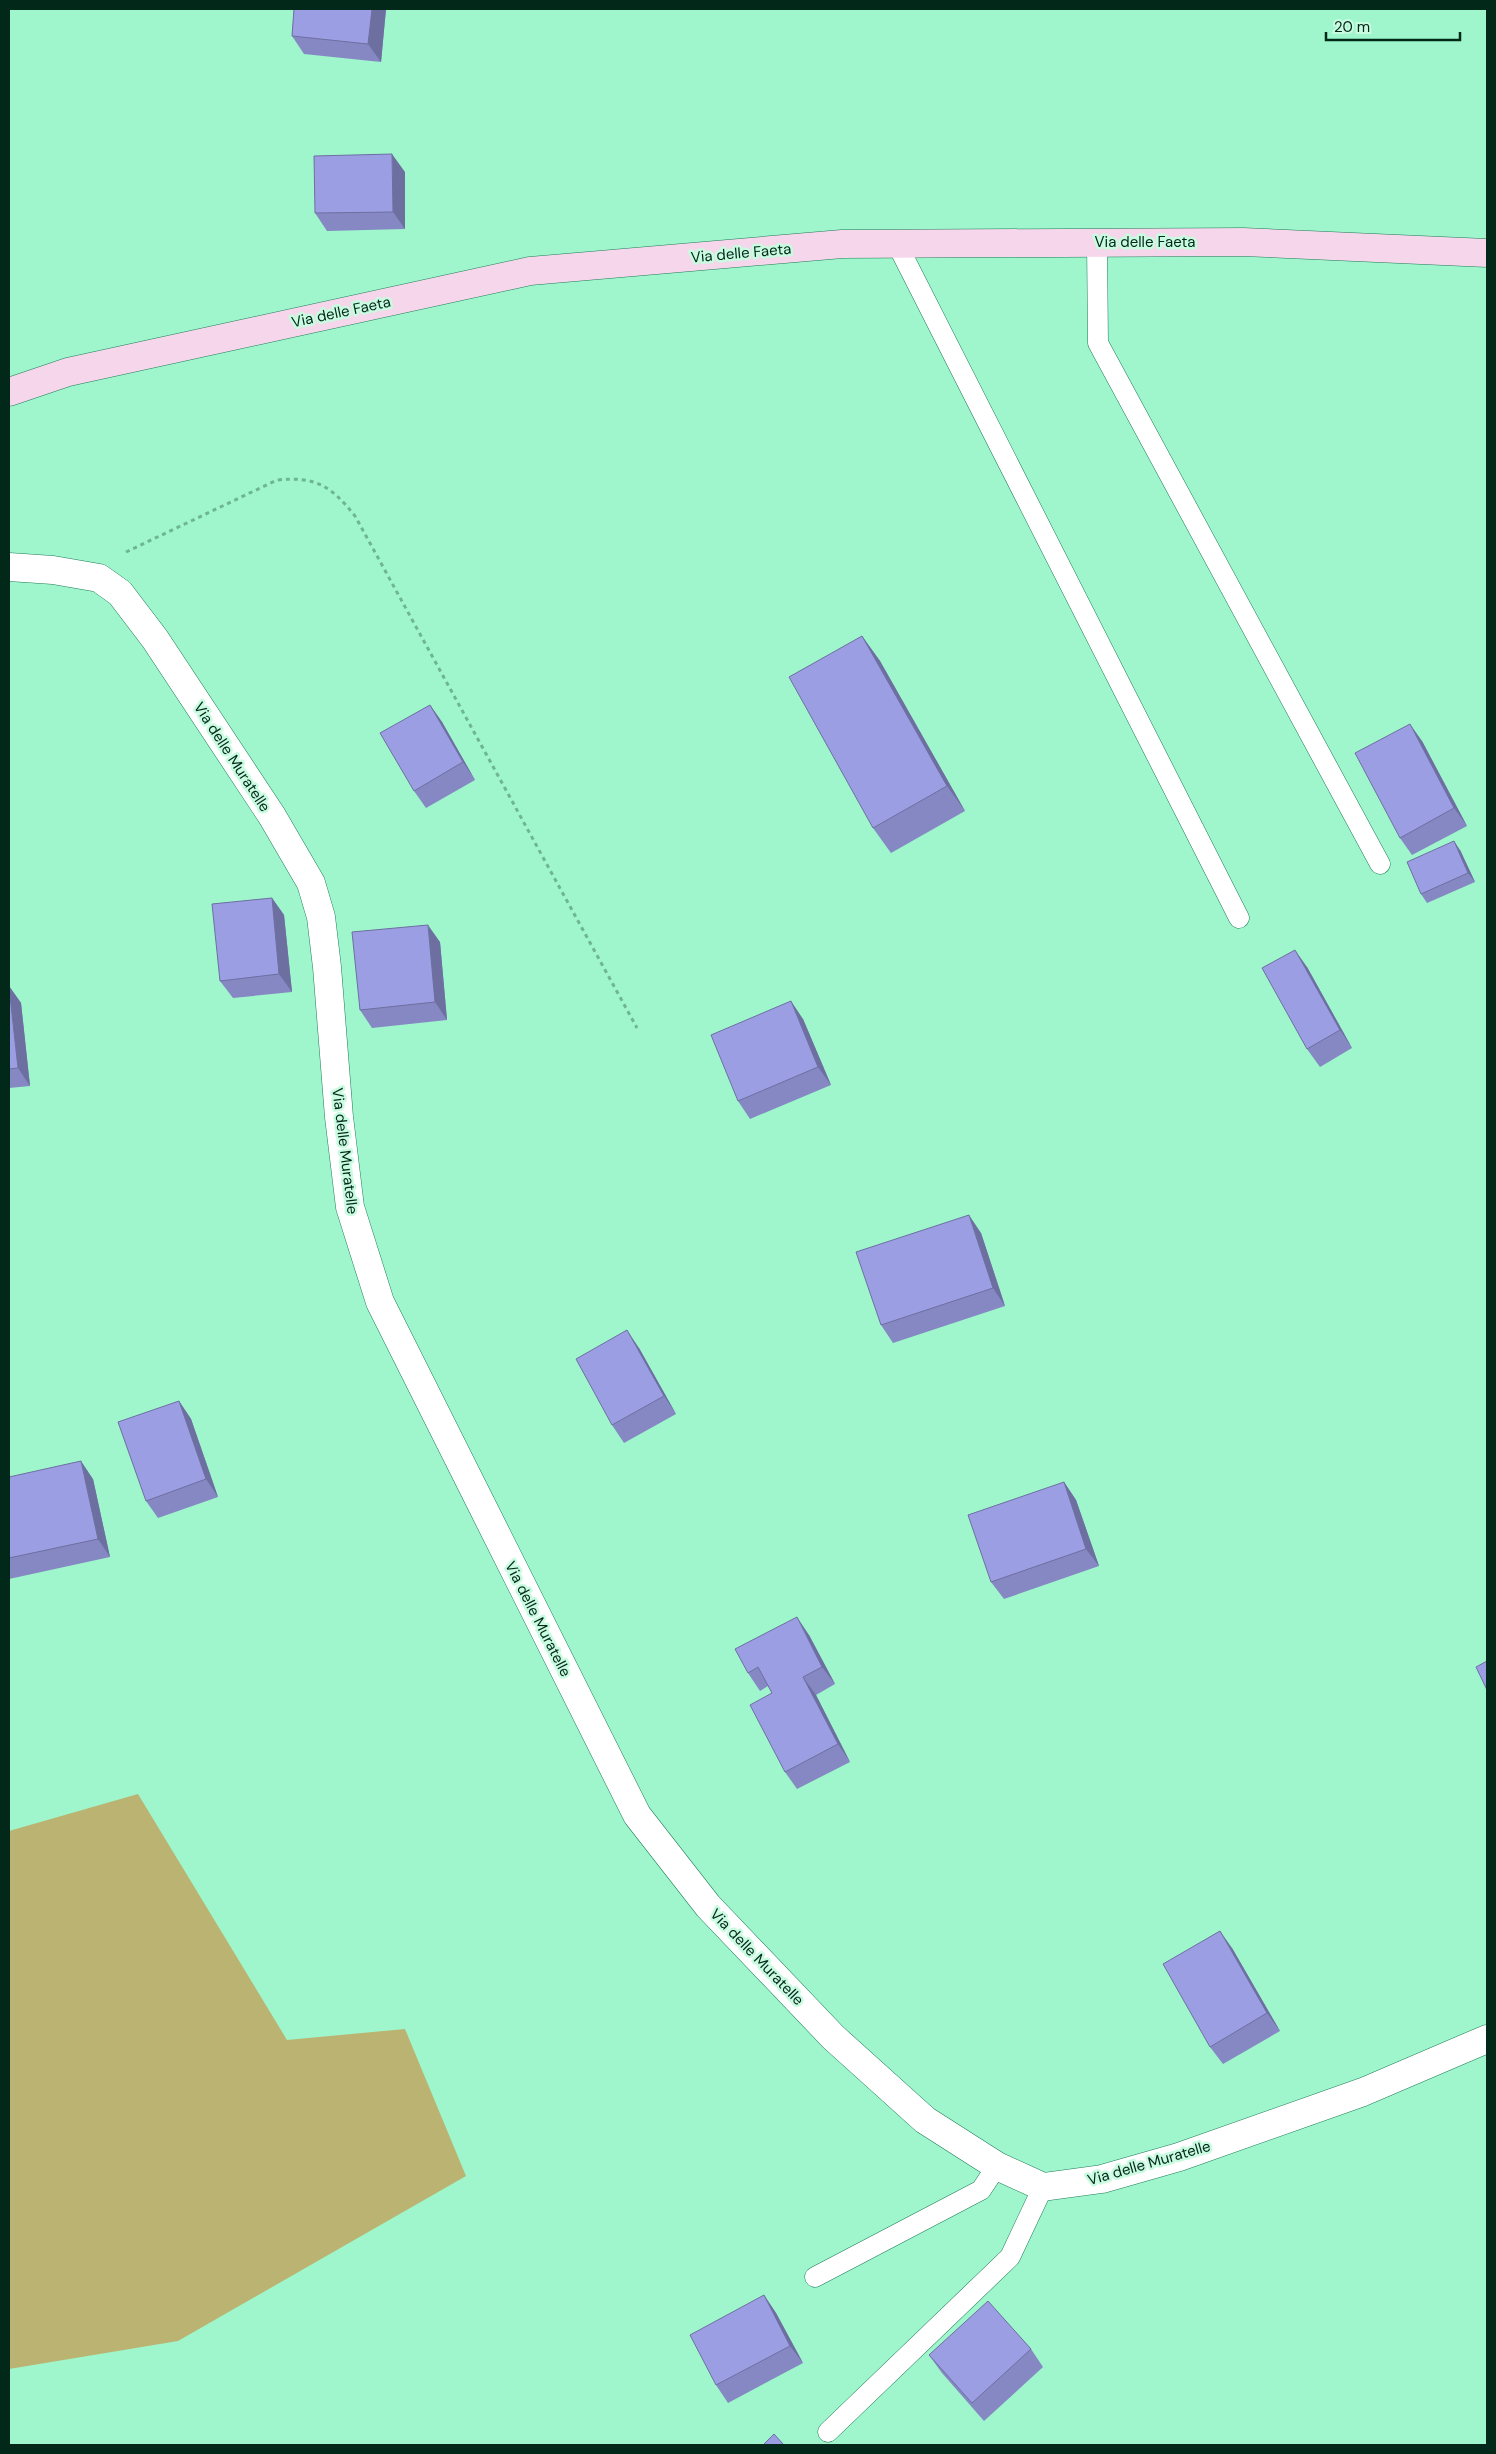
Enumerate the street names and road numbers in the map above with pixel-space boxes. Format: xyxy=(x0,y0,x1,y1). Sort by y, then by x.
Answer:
street label: Via delle Faeta xyxy=(1095,232,1195,252)
street label: Via delle Faeta xyxy=(690,239,792,267)
street label: Via delle Faeta xyxy=(290,292,392,332)
street label: Via delle Muratelle xyxy=(189,698,275,816)
street label: Via delle Muratelle xyxy=(327,1087,363,1215)
street label: Via delle Muratelle xyxy=(500,1558,576,1680)
street label: Via delle Muratelle xyxy=(706,1904,808,2010)
street label: Via delle Muratelle xyxy=(1085,2136,1213,2190)

